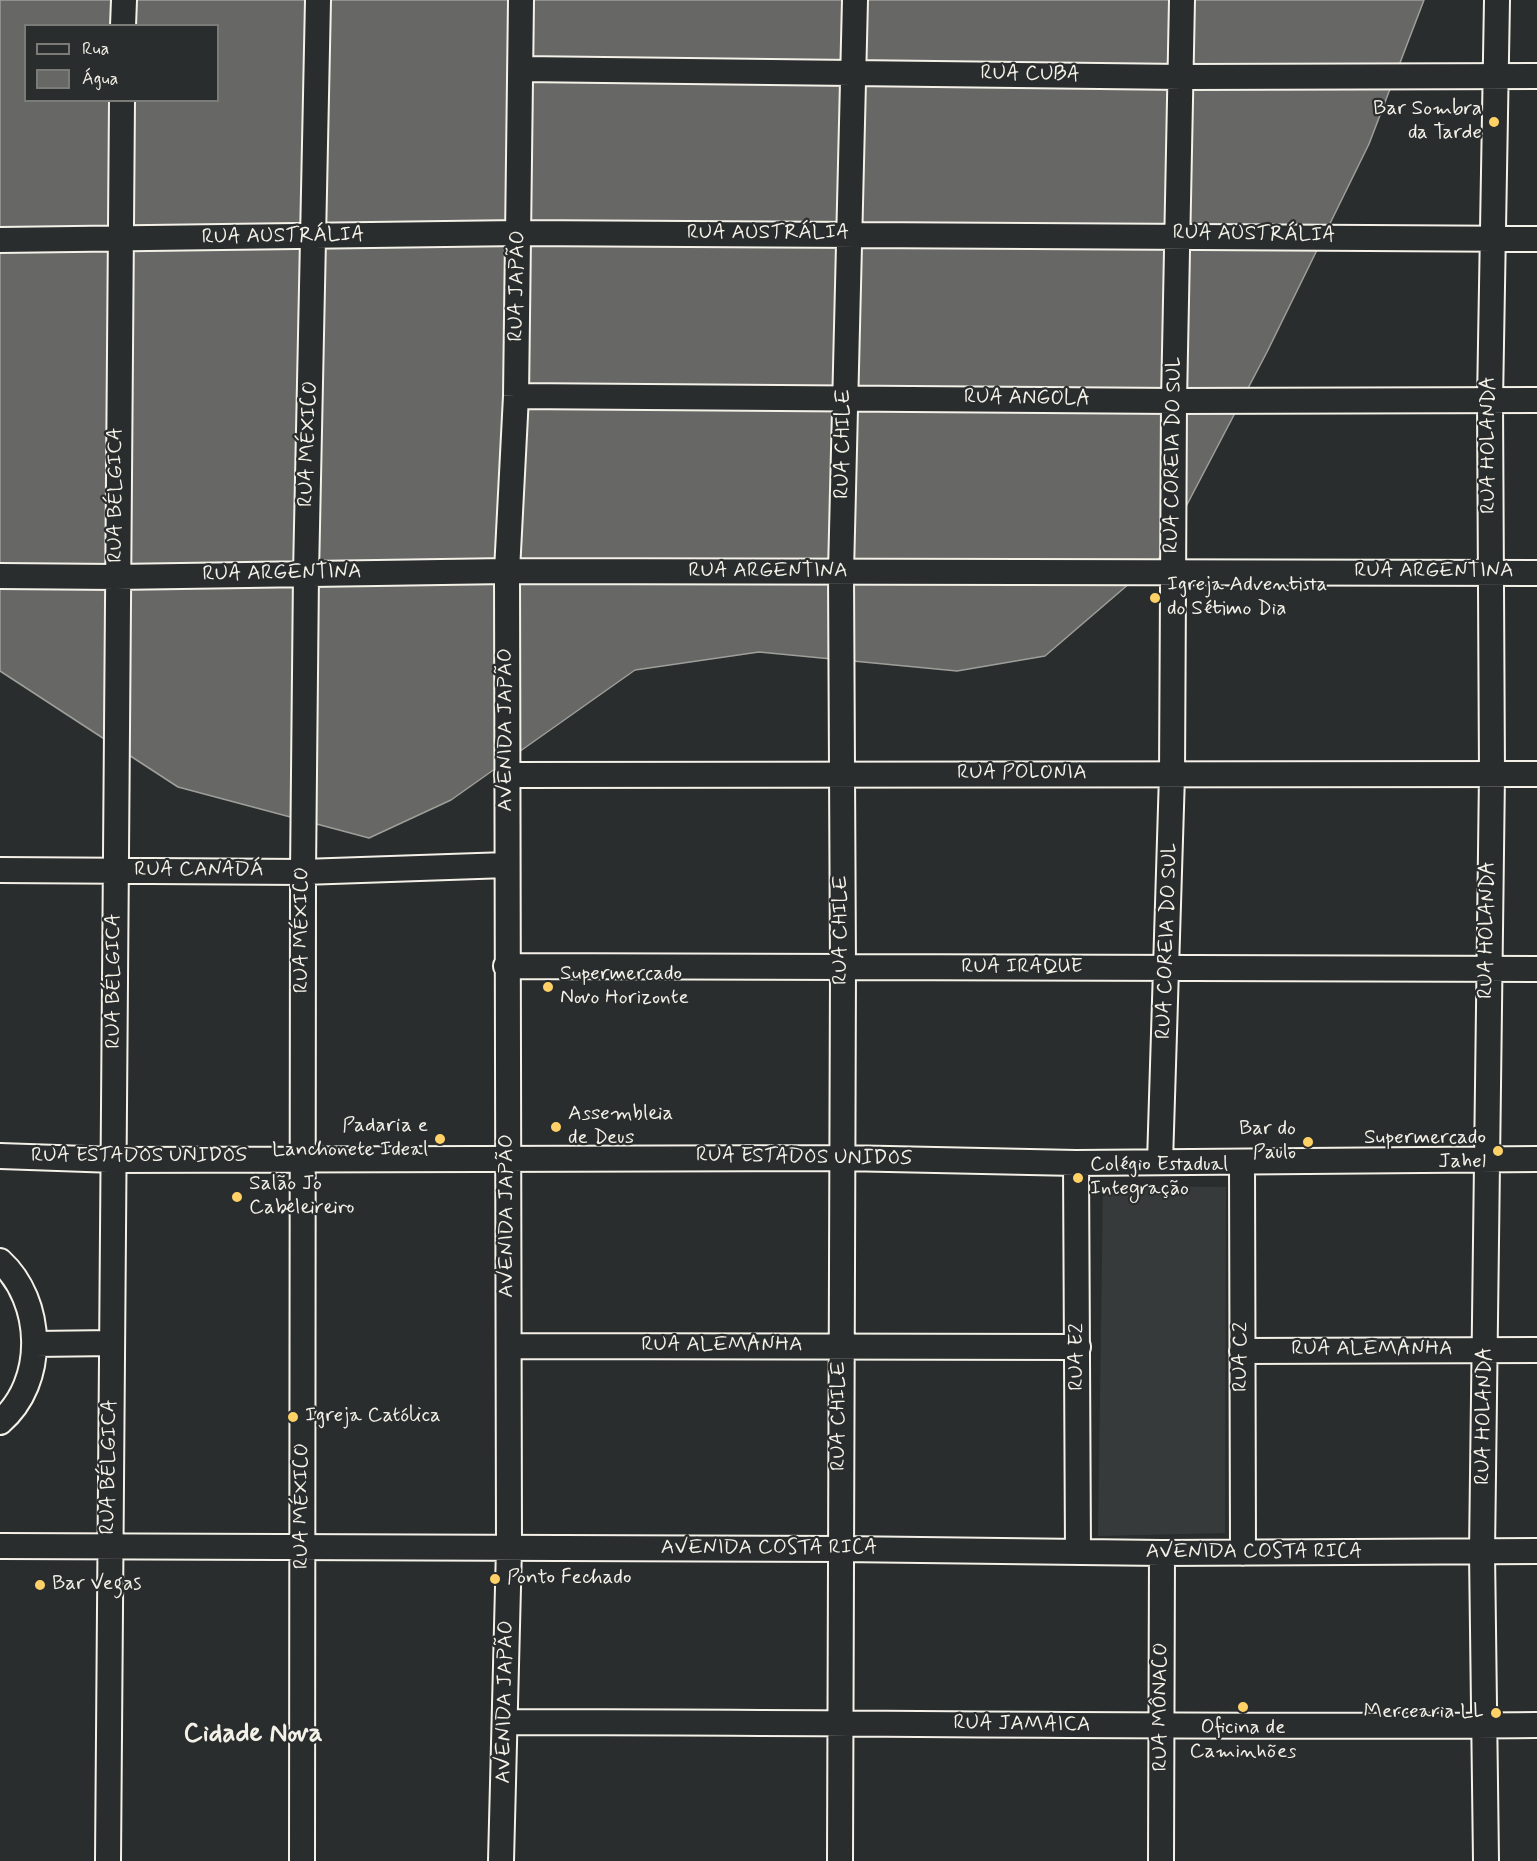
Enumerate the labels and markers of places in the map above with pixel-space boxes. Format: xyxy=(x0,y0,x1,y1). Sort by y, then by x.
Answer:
place label: Bar Sombra da Tarde xyxy=(1373,97,1482,147)
marker: Bar Sombra da Tarde xyxy=(1487,115,1501,129)
place label: Igreja Adventista do Sétimo Dia xyxy=(1167,573,1327,623)
marker: Igreja Adventista do Sétimo Dia xyxy=(1148,591,1162,605)
place label: Supermercado Novo Horizonte xyxy=(560,962,689,1012)
marker: Supermercado Novo Horizonte xyxy=(541,980,555,994)
place label: Assembleia de Deus xyxy=(568,1102,673,1152)
place label: Padaria e Lanchonete Ideal xyxy=(272,1114,428,1164)
place label: Bar do Paulo xyxy=(1239,1117,1296,1167)
marker: Assembleia de Deus xyxy=(549,1120,563,1134)
place label: Supermercado Jahel xyxy=(1364,1126,1486,1176)
marker: Padaria e Lanchonete Ideal xyxy=(433,1132,447,1146)
marker: Bar do Paulo xyxy=(1301,1135,1315,1149)
marker: Supermercado Jahel xyxy=(1491,1144,1505,1158)
place label: Colégio Estadual Integração xyxy=(1090,1153,1228,1203)
marker: Colégio Estadual Integração xyxy=(1071,1171,1085,1185)
place label: Salão Jo Cabeleireiro xyxy=(249,1172,354,1222)
marker: Salão Jo Cabeleireiro xyxy=(230,1190,244,1204)
place label: Igreja Católica xyxy=(305,1404,441,1430)
marker: Igreja Católica xyxy=(286,1410,300,1424)
place label: Ponto Fechado xyxy=(507,1566,632,1592)
place label: Bar Vegas xyxy=(52,1572,142,1598)
marker: Ponto Fechado xyxy=(488,1572,502,1586)
marker: Bar Vegas xyxy=(33,1578,47,1592)
marker: Oficina de Caminhões xyxy=(1236,1700,1250,1714)
place label: Mercearia LL xyxy=(1363,1700,1484,1726)
marker: Mercearia LL xyxy=(1489,1706,1503,1720)
place label: Oficina de Caminhões xyxy=(1189,1716,1297,1766)

